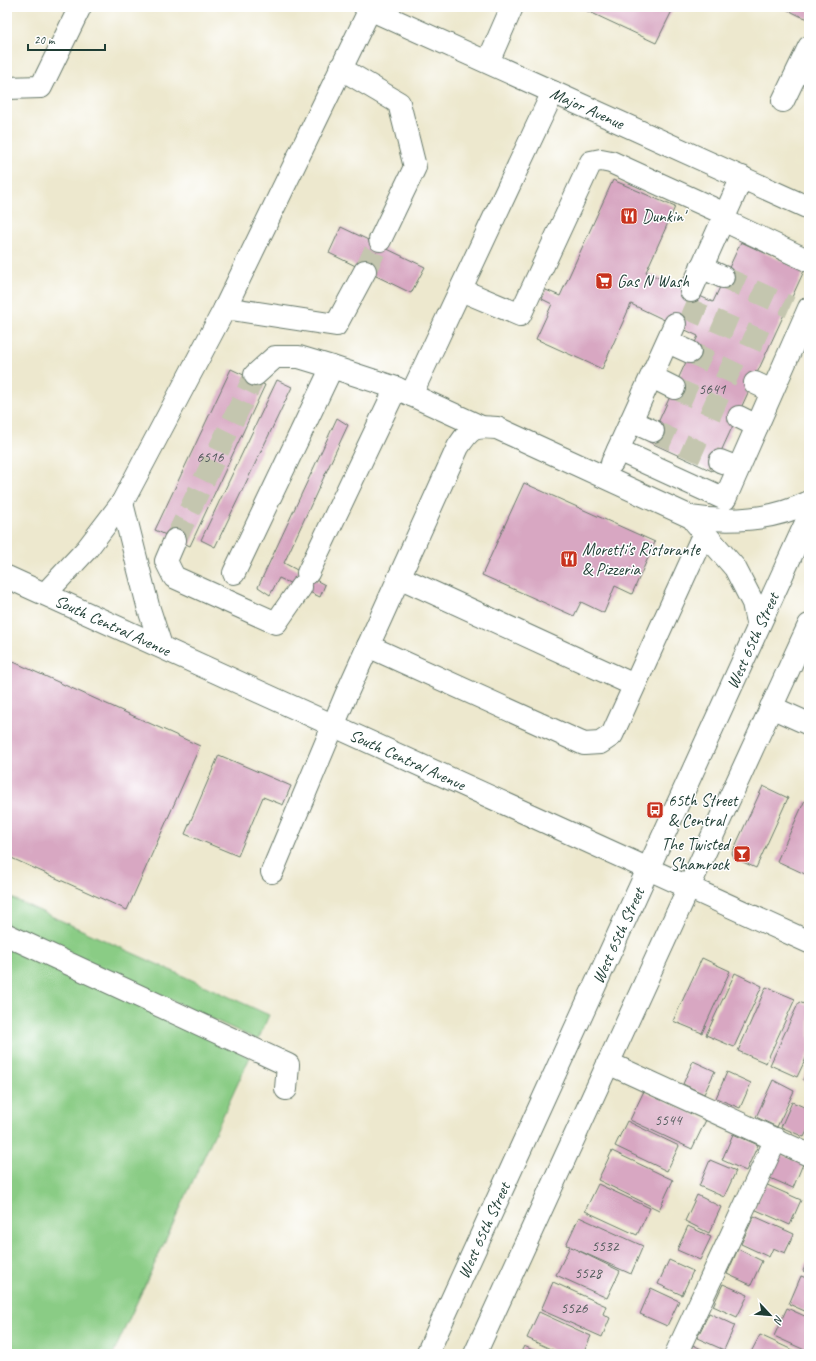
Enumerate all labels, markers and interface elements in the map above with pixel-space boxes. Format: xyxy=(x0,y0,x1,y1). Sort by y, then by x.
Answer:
scale bar xyxy=(28,26,105,52)
text: 20 m xyxy=(34,32,56,48)
street label: Major Avenue xyxy=(547,82,628,134)
restaurant icon: Dunkin' xyxy=(619,206,639,226)
place label: Dunkin' xyxy=(642,206,688,227)
supermarket icon: Gas N Wash xyxy=(594,271,614,291)
place label: Gas N Wash xyxy=(617,271,689,292)
house number: 5641 xyxy=(698,380,727,399)
house number: 6516 xyxy=(196,448,225,467)
place label: Moretti's Ristorante & Pizzeria xyxy=(582,539,701,580)
restaurant icon: Moretti's Ristorante & Pizzeria xyxy=(559,549,579,569)
street label: West 65th Street xyxy=(722,587,785,692)
street label: South Central Avenue xyxy=(51,590,175,661)
street label: South Central Avenue xyxy=(346,724,470,796)
place label: 65th Street & Central xyxy=(668,790,740,831)
bus stop icon: 65th Street & Central xyxy=(645,800,665,820)
place label: The Twisted Shamrock xyxy=(661,834,732,875)
bar icon: The Twisted Shamrock xyxy=(732,844,752,864)
street label: West 65th Street xyxy=(587,882,650,987)
house number: 5544 xyxy=(654,1111,683,1130)
street label: West 65th Street xyxy=(453,1177,516,1282)
house number: 5532 xyxy=(591,1237,620,1256)
house number: 5528 xyxy=(574,1264,603,1283)
north arrow xyxy=(750,1295,790,1335)
house number: 5526 xyxy=(560,1299,589,1318)
text: N xyxy=(770,1313,787,1327)

